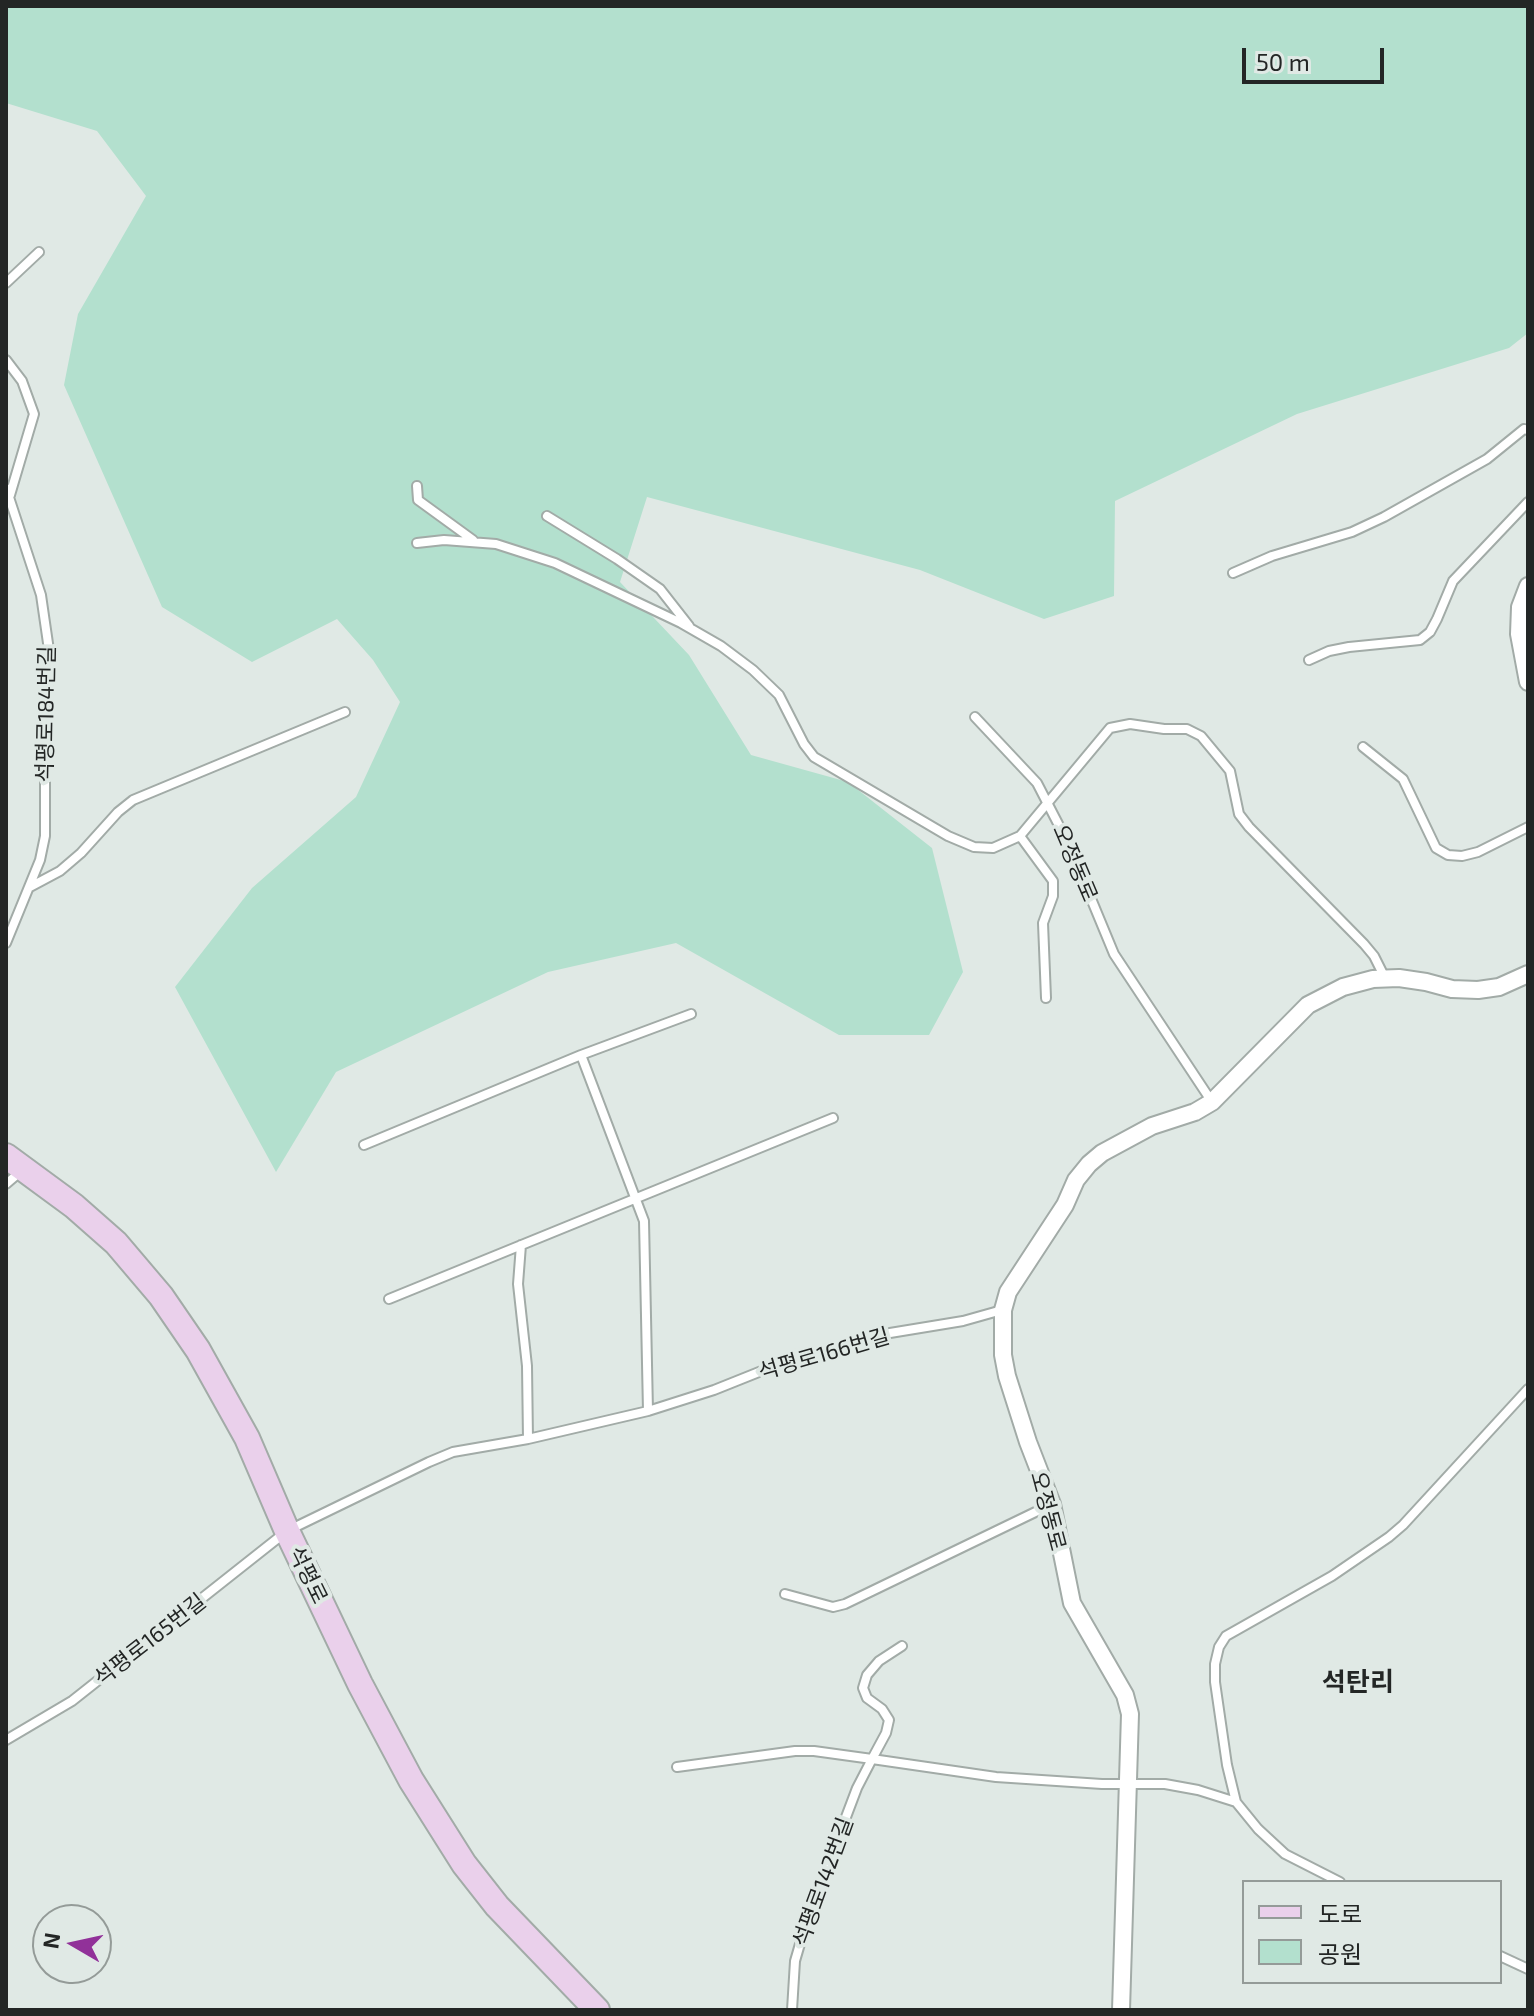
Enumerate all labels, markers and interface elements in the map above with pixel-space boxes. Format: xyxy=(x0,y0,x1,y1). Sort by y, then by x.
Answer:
scale bar xyxy=(1246,32,1388,82)
text: 50 m xyxy=(1256,47,1310,76)
street label: 석평로184번길 xyxy=(32,645,60,783)
street label: 오정동로 xyxy=(1047,821,1103,905)
street label: 석평로166번길 xyxy=(755,1323,893,1385)
street label: 오정동로 xyxy=(1025,1468,1071,1554)
street label: 석평로 xyxy=(283,1542,333,1608)
street label: 석평로165번길 xyxy=(89,1588,211,1692)
district label: 석탄리 xyxy=(1322,1666,1394,1698)
street label: 석평로142번길 xyxy=(787,1814,859,1950)
legend xyxy=(1242,1880,1502,1984)
text: 도로 xyxy=(1318,1899,1362,1928)
north arrow xyxy=(32,1904,112,1984)
text: N xyxy=(36,1931,64,1950)
text: 공원 xyxy=(1318,1939,1362,1968)

